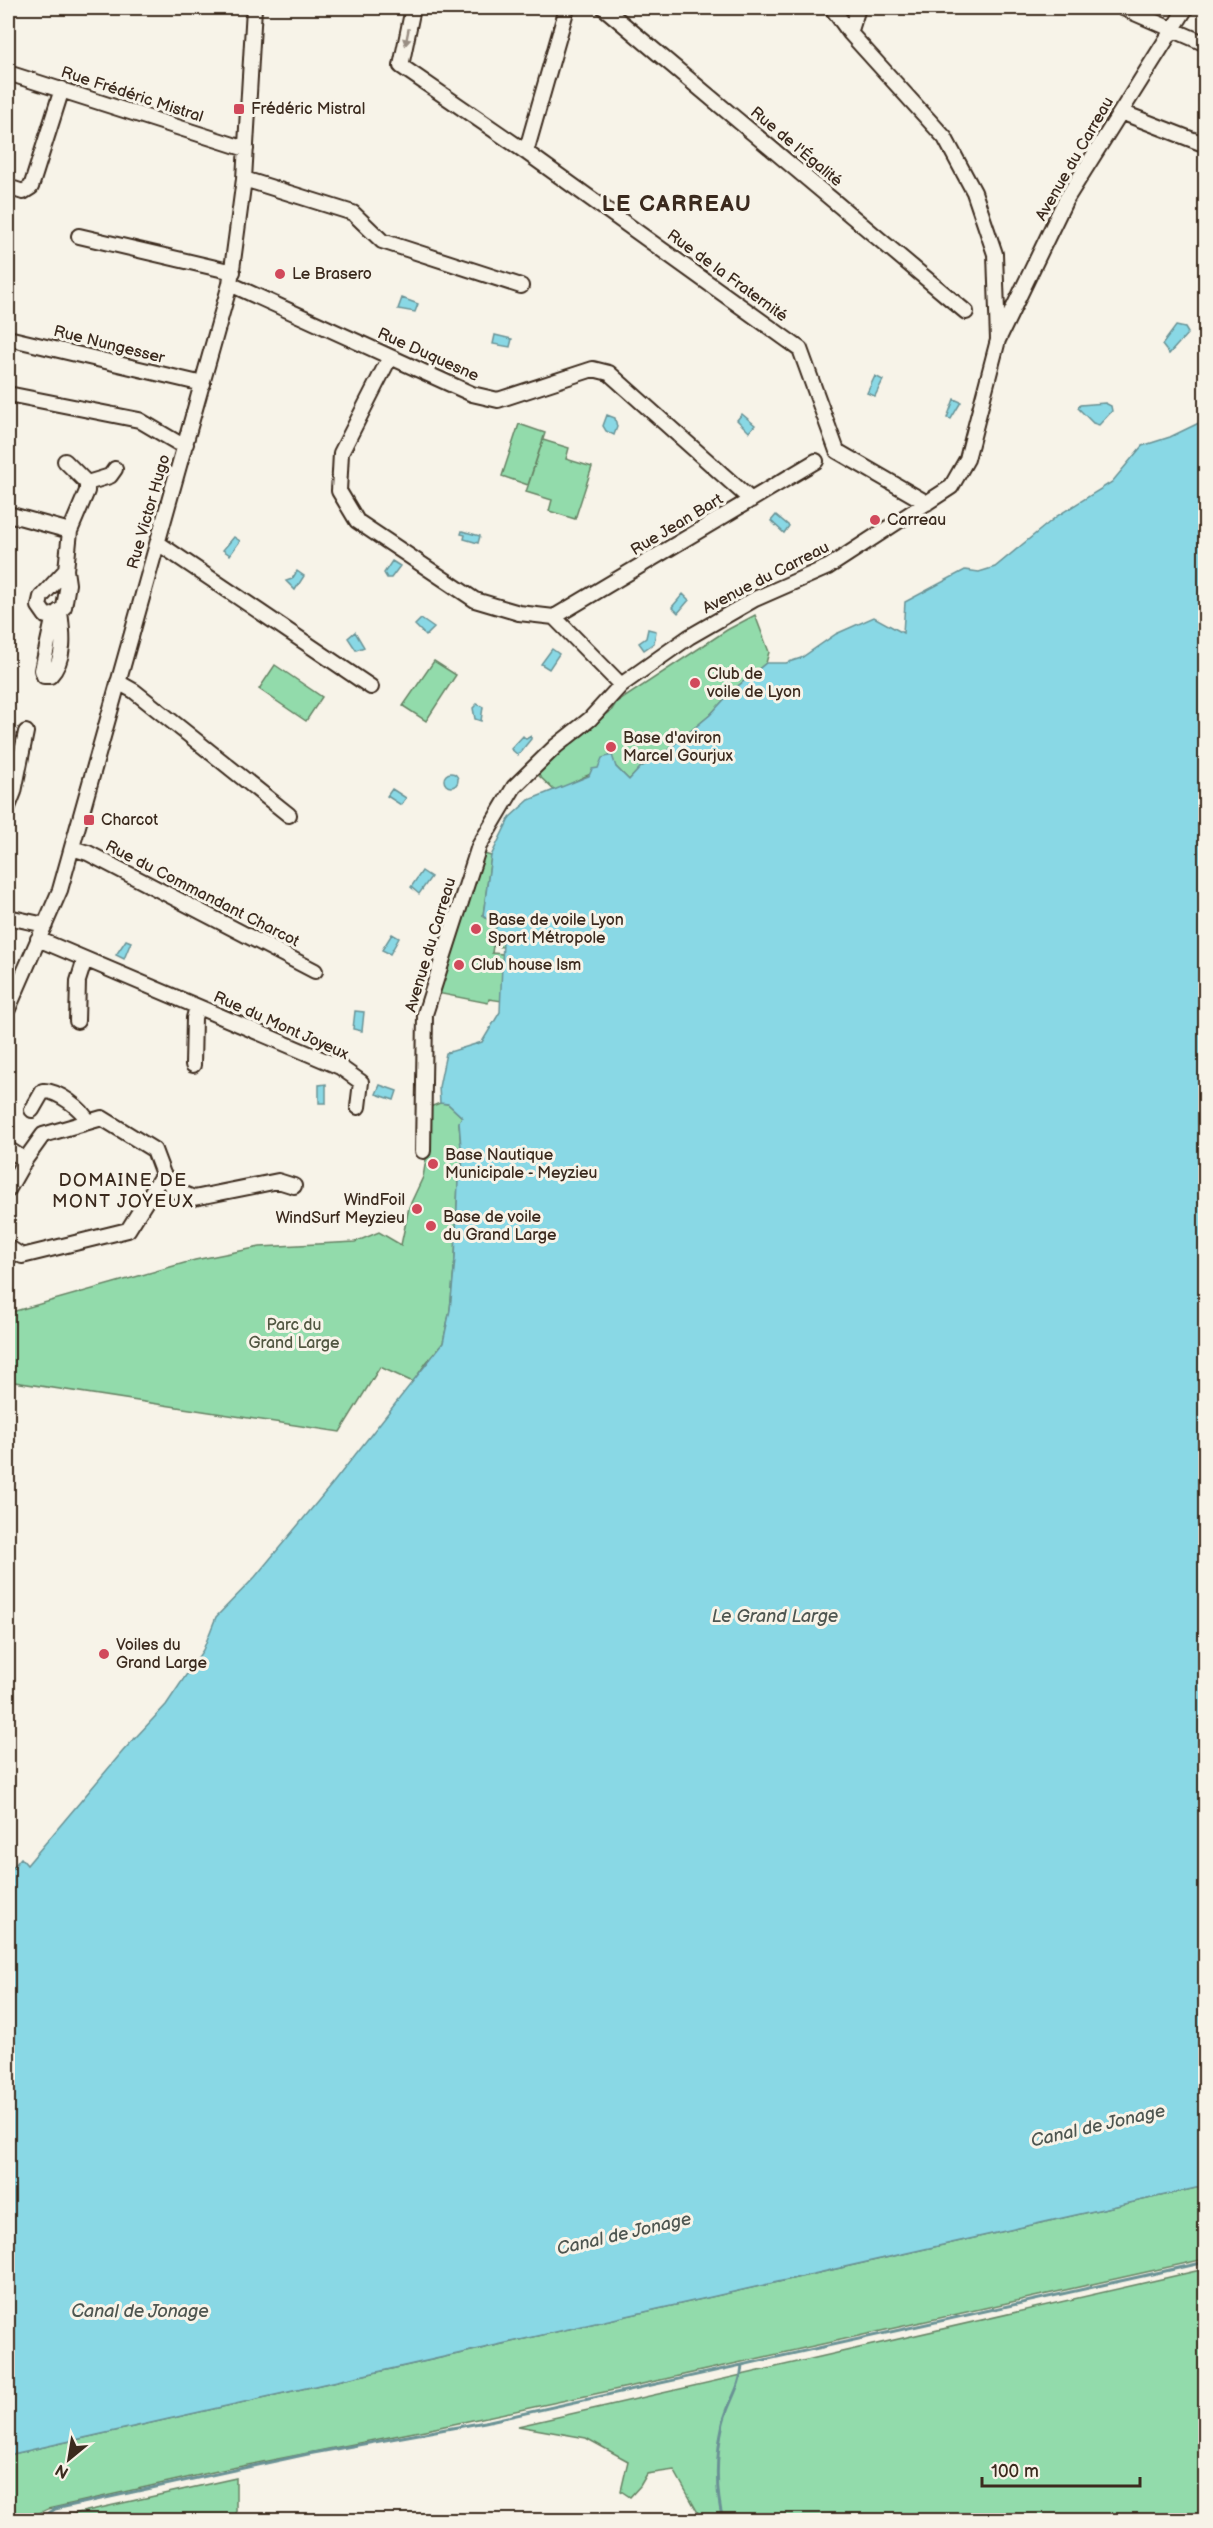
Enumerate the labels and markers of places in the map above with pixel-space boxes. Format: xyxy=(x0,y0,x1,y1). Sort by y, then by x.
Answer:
place label: Frédéric Mistral xyxy=(251,100,365,119)
marker: Frédéric Mistral xyxy=(232,102,246,116)
place label: Le Brasero xyxy=(292,265,372,284)
marker: Le Brasero xyxy=(273,267,287,281)
place label: Carreau xyxy=(887,511,946,530)
marker: Carreau xyxy=(868,513,882,527)
place label: Club de voile de Lyon xyxy=(706,665,801,702)
marker: Club de voile de Lyon xyxy=(688,676,702,690)
place label: Base d'aviron Marcel Gourjux xyxy=(623,729,734,766)
marker: Base d'aviron Marcel Gourjux xyxy=(604,740,618,754)
place label: Charcot xyxy=(101,811,158,830)
marker: Charcot xyxy=(82,813,96,827)
place label: Base de voile Lyon Sport Métropole xyxy=(488,911,624,948)
marker: Base de voile Lyon Sport Métropole xyxy=(469,922,483,936)
place label: Club house lsm xyxy=(471,956,581,975)
marker: Club house lsm xyxy=(452,958,466,972)
place label: Base Nautique Municipale - Meyzieu xyxy=(445,1146,597,1183)
marker: Base Nautique Municipale - Meyzieu xyxy=(426,1157,440,1171)
place label: WindFoil WindSurf Meyzieu xyxy=(275,1191,405,1228)
marker: WindFoil WindSurf Meyzieu xyxy=(410,1202,424,1216)
place label: Base de voile du Grand Large xyxy=(443,1208,557,1245)
marker: Base de voile du Grand Large xyxy=(424,1219,438,1233)
place label: Voiles du Grand Large xyxy=(116,1636,208,1673)
marker: Voiles du Grand Large xyxy=(97,1647,111,1661)

